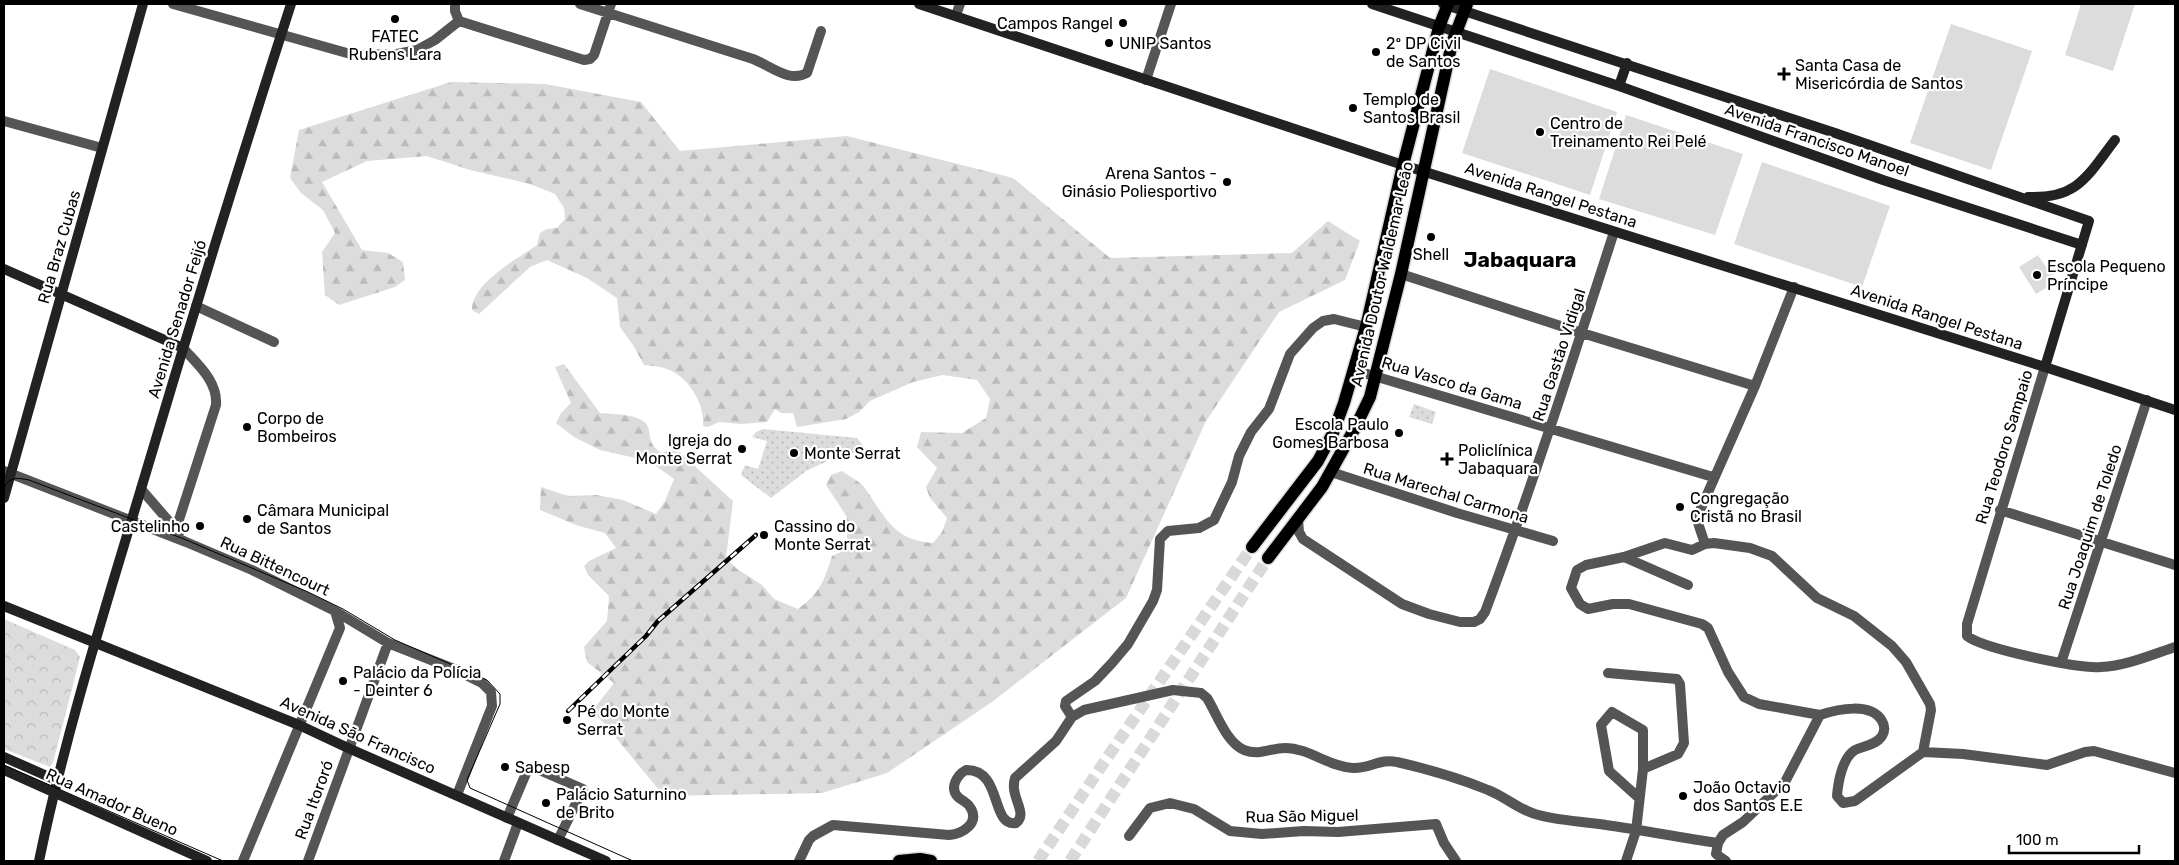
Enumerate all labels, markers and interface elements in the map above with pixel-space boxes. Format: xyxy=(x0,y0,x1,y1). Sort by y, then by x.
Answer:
marker: FATEC Rubens Lara xyxy=(389,13,401,25)
place label: Campos Rangel xyxy=(997,14,1113,33)
marker: Campos Rangel xyxy=(1117,17,1129,29)
place label: FATEC Rubens Lara xyxy=(349,27,442,64)
place label: UNIP Santos xyxy=(1119,34,1212,53)
place label: 2º DP Civil de Santos xyxy=(1386,34,1461,71)
marker: UNIP Santos xyxy=(1103,37,1115,49)
marker: 2º DP Civil de Santos xyxy=(1370,46,1382,58)
place label: Santa Casa de Misericórdia de Santos xyxy=(1795,56,1963,93)
marker: Santa Casa de Misericórdia de Santos xyxy=(1777,67,1791,81)
place label: Templo de Santos Brasil xyxy=(1363,90,1460,127)
street label: Avenida Francisco Manoel xyxy=(1723,100,1911,180)
marker: Templo de Santos Brasil xyxy=(1347,102,1359,114)
place label: Centro de Treinamento Rei Pelé xyxy=(1550,114,1707,151)
marker: Centro de Treinamento Rei Pelé xyxy=(1534,126,1546,138)
street label: Avenida Rangel Pestana xyxy=(1463,158,1639,232)
street label: Avenida Doutor Waldemar Leão xyxy=(1347,160,1417,388)
place label: Arena Santos - Ginásio Poliesportivo xyxy=(1062,164,1217,201)
marker: Arena Santos - Ginásio Poliesportivo xyxy=(1221,176,1233,188)
street label: Rua Braz Cubas xyxy=(34,188,84,306)
marker: Shell xyxy=(1425,231,1437,243)
street label: Avenida Senador Feijó xyxy=(144,238,210,400)
place label: Shell xyxy=(1413,245,1449,264)
district label: Jabaquara xyxy=(1464,247,1576,272)
place label: Escola Pequeno Príncipe xyxy=(2047,257,2166,294)
marker: Escola Pequeno Príncipe xyxy=(2031,269,2043,281)
street label: Avenida Rangel Pestana xyxy=(1849,280,2025,354)
street label: Rua Gastão Vidigal xyxy=(1529,286,1589,424)
street label: Rua Vasco da Gama xyxy=(1379,353,1525,413)
street label: Rua Teodoro Sampaio xyxy=(1971,367,2037,527)
place label: Corpo de Bombeiros xyxy=(257,409,337,446)
place label: Escola Paulo Gomes Barbosa xyxy=(1272,415,1389,452)
marker: Corpo de Bombeiros xyxy=(241,421,253,433)
marker: Escola Paulo Gomes Barbosa xyxy=(1393,427,1405,439)
place label: Igreja do Monte Serrat xyxy=(635,431,732,468)
place label: Policlínica Jabaquara xyxy=(1458,441,1538,478)
street label: Rua Joaquim de Toledo xyxy=(2054,442,2126,612)
marker: Igreja do Monte Serrat xyxy=(736,443,748,455)
place label: Monte Serrat xyxy=(804,444,901,463)
marker: Monte Serrat xyxy=(788,447,800,459)
marker: Policlínica Jabaquara xyxy=(1440,452,1454,466)
street label: Rua Marechal Carmona xyxy=(1361,459,1531,527)
place label: Congregação Cristã no Brasil xyxy=(1690,489,1802,526)
place label: Câmara Municipal de Santos xyxy=(257,501,389,538)
marker: Congregação Cristã no Brasil xyxy=(1674,501,1686,513)
marker: Câmara Municipal de Santos xyxy=(241,513,253,525)
place label: Castelinho xyxy=(111,517,190,536)
place label: Cassino do Monte Serrat xyxy=(774,517,871,554)
marker: Castelinho xyxy=(194,520,206,532)
marker: Cassino do Monte Serrat xyxy=(758,529,770,541)
street label: Rua Bittencourt xyxy=(217,532,333,600)
place label: Palácio da Polícia - Deinter 6 xyxy=(353,663,481,700)
marker: Palácio da Polícia - Deinter 6 xyxy=(337,675,349,687)
street label: Avenida São Francisco xyxy=(277,692,439,778)
place label: Pé do Monte Serrat xyxy=(577,702,669,739)
marker: Pé do Monte Serrat xyxy=(561,714,573,726)
street label: Rua Itororó xyxy=(291,758,337,842)
place label: Sabesp xyxy=(515,758,570,777)
marker: Sabesp xyxy=(499,761,511,773)
street label: Rua Amador Bueno xyxy=(43,764,181,840)
place label: João Octavio dos Santos E.E xyxy=(1693,778,1803,815)
place label: Palácio Saturnino de Brito xyxy=(556,785,687,822)
marker: João Octavio dos Santos E.E xyxy=(1677,790,1689,802)
marker: Palácio Saturnino de Brito xyxy=(540,797,552,809)
street label: Rua São Miguel xyxy=(1245,806,1359,826)
scale bar xyxy=(2009,822,2139,854)
text: 100 m xyxy=(2016,831,2058,849)

